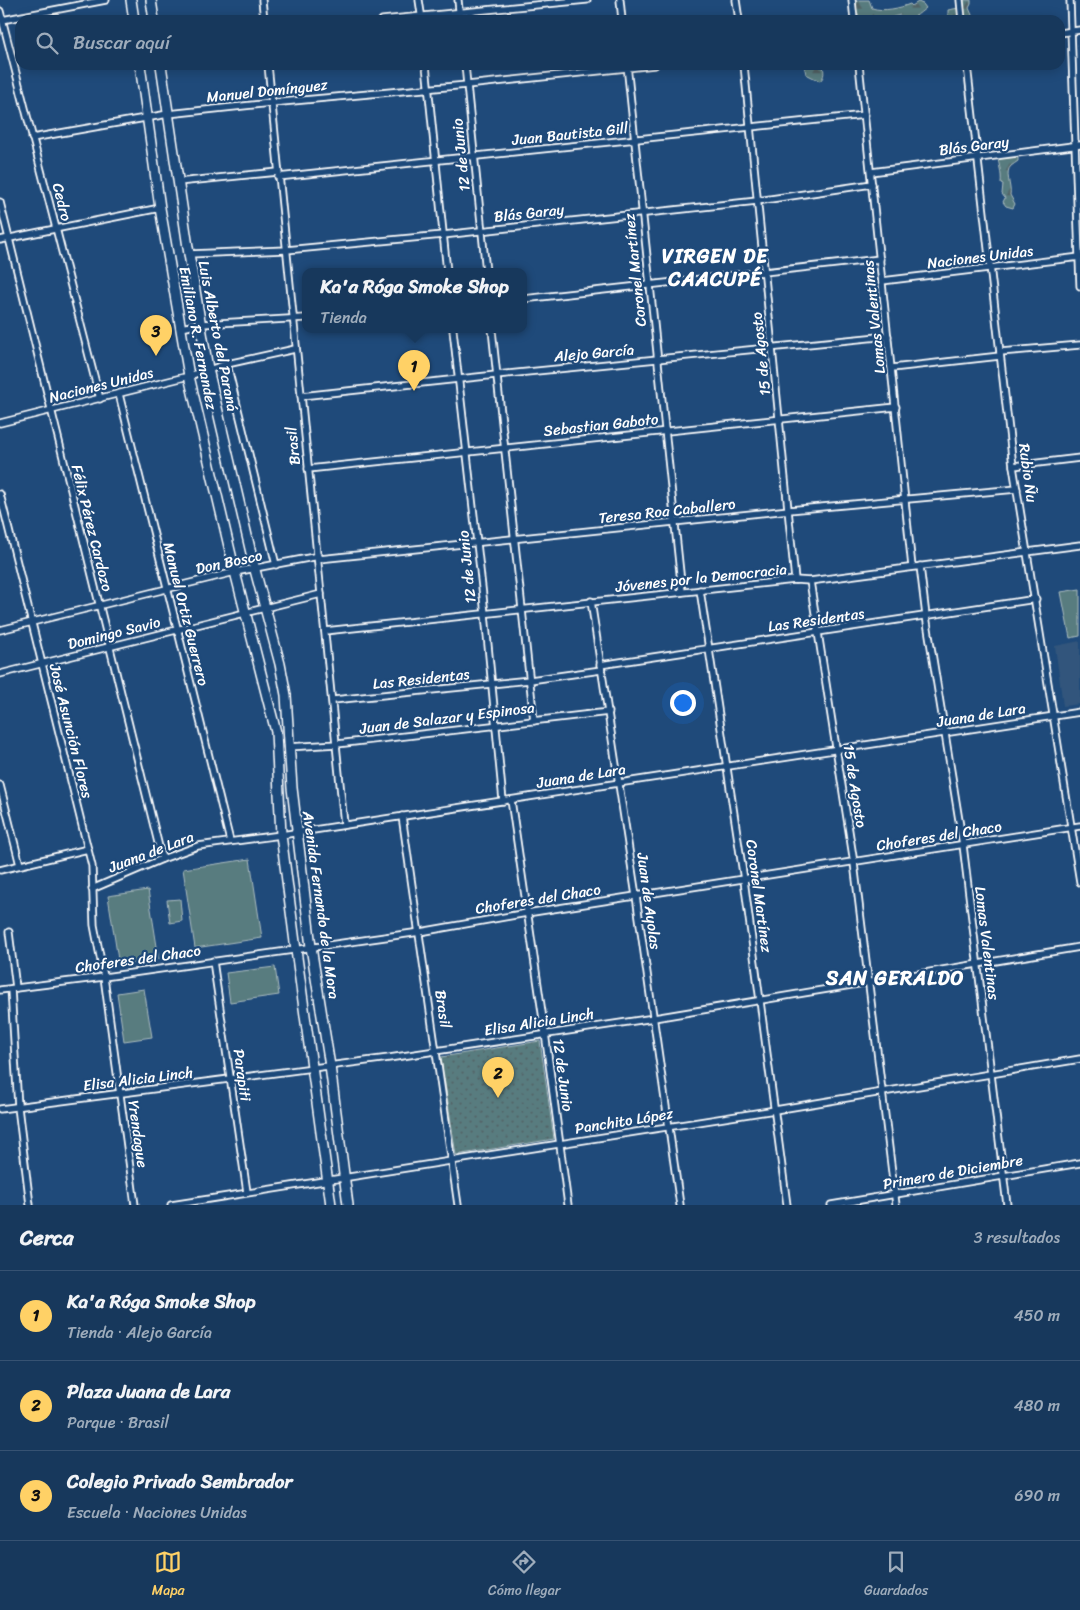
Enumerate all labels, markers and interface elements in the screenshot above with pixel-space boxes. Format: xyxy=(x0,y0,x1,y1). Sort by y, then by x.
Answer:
search box xyxy=(15,15,1065,70)
text: Buscar aquí xyxy=(73,26,170,59)
icon: search xyxy=(33,29,61,57)
street label: Manuel Domínguez xyxy=(205,72,330,110)
street label: Juan Bautista Gill xyxy=(510,115,630,153)
street label: 12 de Junio xyxy=(444,117,478,193)
street label: Blás Garay xyxy=(937,129,1011,163)
street label: Cedro xyxy=(45,180,79,224)
street label: Blás Garay xyxy=(493,196,566,230)
street label: Coronel Martínez xyxy=(616,211,654,328)
street label: Naciones Unidas xyxy=(926,238,1035,276)
district label: VIRGEN DE CAACUPÉ xyxy=(662,239,769,297)
street label: Luis Alberto del Paraná xyxy=(191,258,245,414)
street label: Lomas Valentinas xyxy=(855,259,893,375)
street label: Emiliano R. Fernandez xyxy=(171,264,225,413)
popup xyxy=(302,268,527,333)
text: Ka'a Róga Smoke Shop xyxy=(320,270,509,303)
text: Tienda xyxy=(320,303,367,332)
street label: 15 de Agosto xyxy=(744,310,778,397)
pin: 3 xyxy=(140,315,172,356)
street label: Alejo García xyxy=(552,337,636,370)
pin: 1 xyxy=(398,350,430,391)
street label: Naciones Unidas xyxy=(46,359,157,411)
street label: Sebastian Gaboto xyxy=(542,406,660,444)
street label: Brasil xyxy=(278,425,308,466)
street label: Rubio Ñu xyxy=(1011,442,1045,504)
street label: Félix Pérez Cardozo xyxy=(64,462,120,595)
street label: Teresa Roa Caballero xyxy=(597,491,737,531)
street label: 12 de Junio xyxy=(450,529,484,605)
street label: Manuel Ortiz Guerrero xyxy=(156,539,217,689)
street label: Don Bosco xyxy=(193,542,265,582)
street label: Jóvenes por la Democracia xyxy=(613,556,788,600)
street label: Las Residentas xyxy=(766,600,867,640)
street label: Domingo Savio xyxy=(65,609,164,657)
street label: José Asunción Flores xyxy=(41,660,100,801)
street label: Las Residentas xyxy=(371,661,471,697)
your location xyxy=(670,690,696,716)
street label: Juan de Salazar y Espinosa xyxy=(357,694,536,742)
street label: Juana de Lara xyxy=(934,695,1028,735)
street label: 15 de Agosto xyxy=(836,742,875,830)
street label: Juana de Lara xyxy=(534,756,628,796)
street label: Avenida Fernando de la Mora xyxy=(295,808,347,1001)
street label: Choferes del Chaco xyxy=(874,813,1004,859)
street label: Juana de Lara xyxy=(103,824,198,881)
street label: Coronel Martínez xyxy=(738,838,780,955)
street label: Juan de Ayolas xyxy=(629,850,669,951)
street label: Choferes del Chaco xyxy=(473,876,603,922)
street label: Lomas Valentinas xyxy=(967,885,1007,1001)
street label: Choferes del Chaco xyxy=(73,937,203,981)
district label: SAN GERALDO xyxy=(825,961,964,996)
street label: Brasil xyxy=(427,988,459,1031)
street label: Elisa Alicia Linch xyxy=(482,1000,596,1044)
street label: 12 de Junio xyxy=(545,1037,581,1114)
street label: Parapiti xyxy=(225,1047,259,1104)
pin: 2 xyxy=(482,1057,514,1098)
street label: Elisa Alicia Linch xyxy=(81,1059,195,1099)
street label: Yrendague xyxy=(120,1098,156,1170)
street label: Panchito López xyxy=(573,1100,676,1142)
street label: Primero de Diciembre xyxy=(881,1147,1025,1197)
text: Cerca xyxy=(20,1219,74,1257)
text: 3 resultados xyxy=(974,1223,1060,1252)
text: Ka'a Róga Smoke Shop xyxy=(67,1285,255,1318)
text: 1 xyxy=(33,1301,39,1330)
text: 450 m xyxy=(1014,1301,1060,1330)
text: Tienda · Alejo García xyxy=(67,1318,212,1347)
text: Plaza Juana de Lara xyxy=(67,1375,230,1408)
text: 2 xyxy=(31,1391,41,1420)
text: 480 m xyxy=(1014,1391,1060,1420)
text: Parque · Brasil xyxy=(67,1408,169,1437)
text: Colegio Privado Sembrador xyxy=(67,1465,292,1498)
text: 3 xyxy=(32,1481,40,1510)
text: 690 m xyxy=(1015,1481,1060,1510)
text: Escuela · Naciones Unidas xyxy=(67,1498,247,1527)
tab: Mapa xyxy=(152,1548,185,1603)
tab: Cómo llegar xyxy=(488,1548,560,1603)
tab: Guardados xyxy=(864,1548,928,1603)

